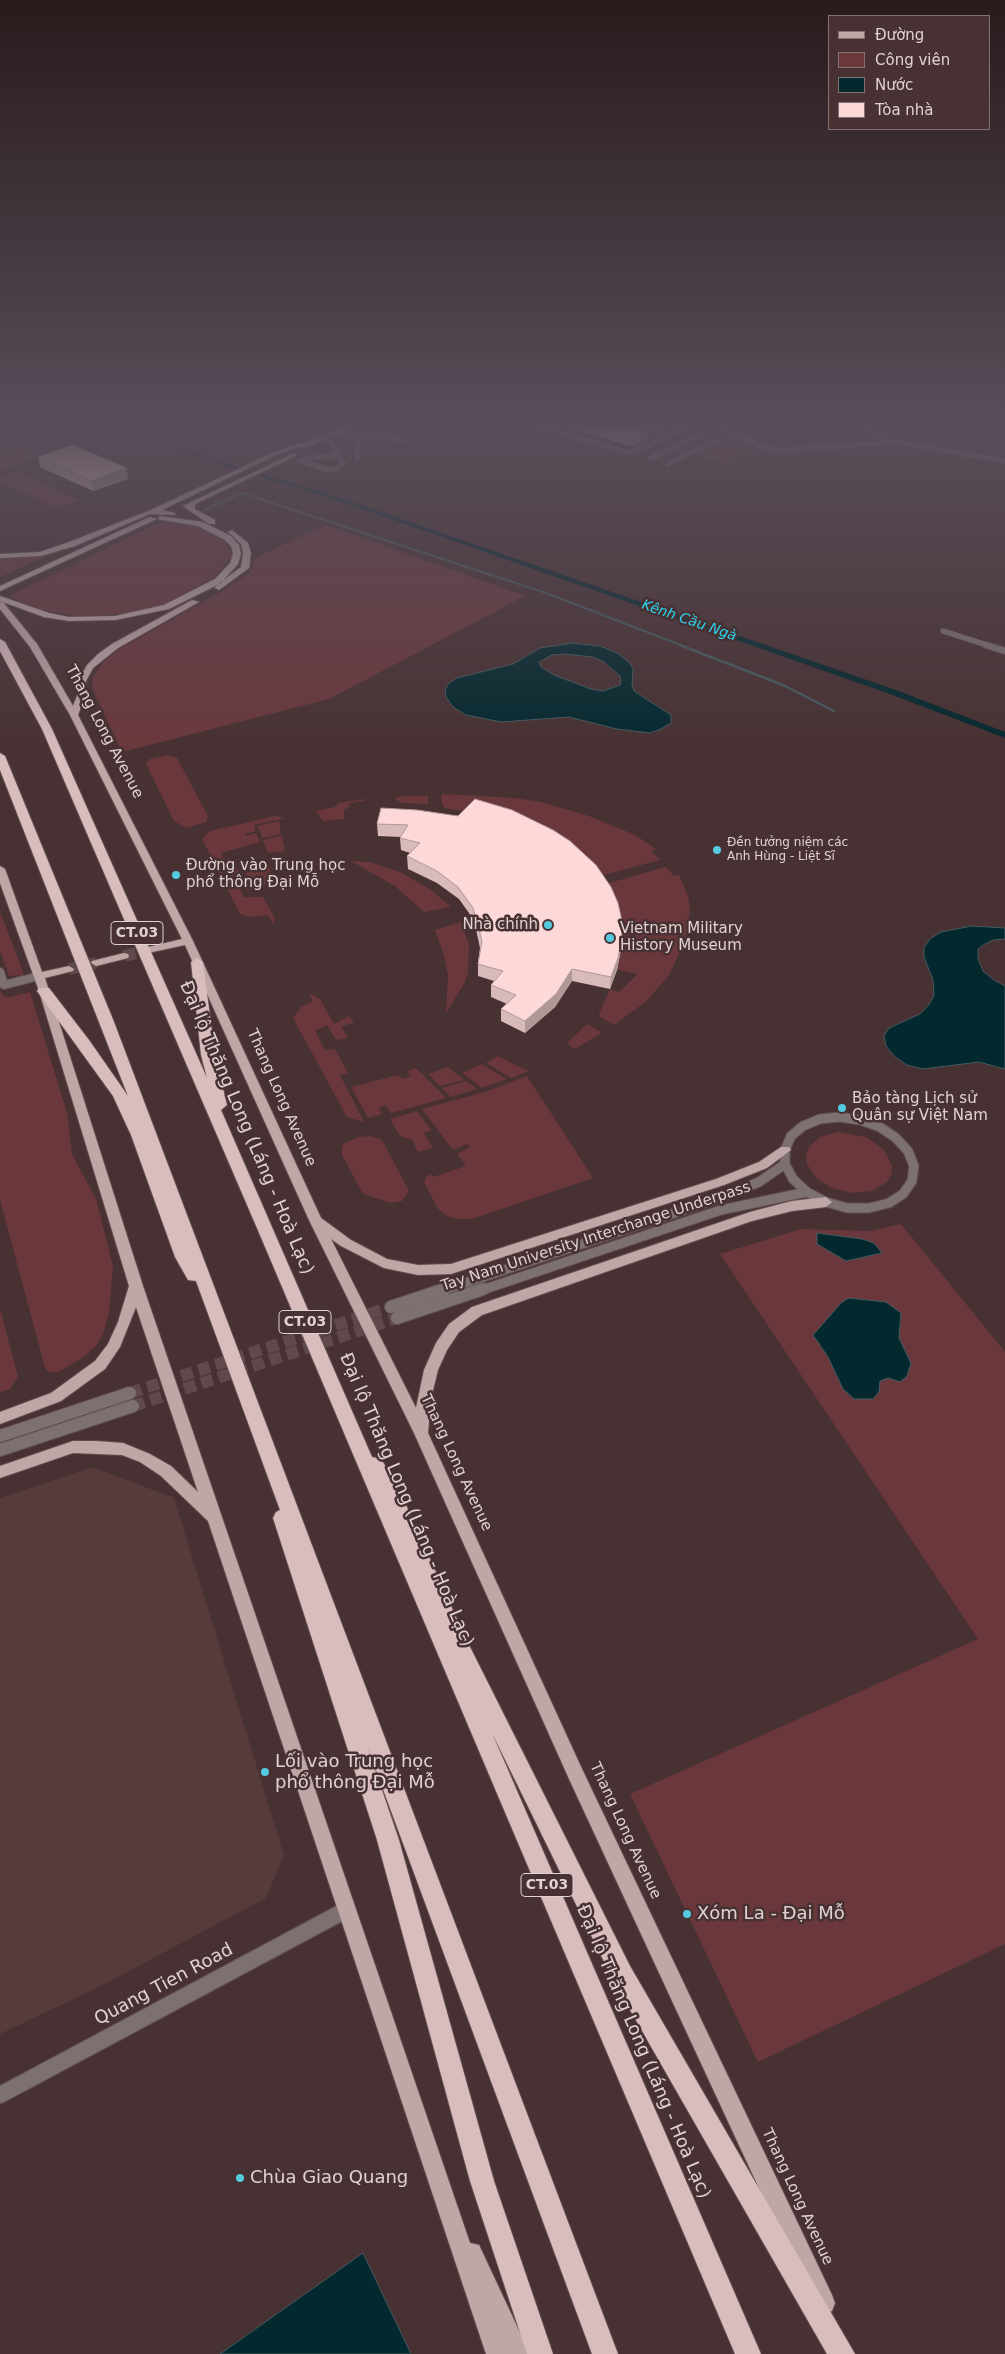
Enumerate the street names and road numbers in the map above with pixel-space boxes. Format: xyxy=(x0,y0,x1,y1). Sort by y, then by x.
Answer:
street label: Thang Long Avenue xyxy=(61,662,147,802)
road number: CT.03 xyxy=(111,921,163,944)
street label: Đại lộ Thăng Long (Láng - Hoà Lạc) xyxy=(174,978,318,1278)
street label: Thang Long Avenue xyxy=(243,1027,319,1169)
street label: Tay Nam University Interchange Underpass xyxy=(439,1178,753,1296)
road number: CT.03 xyxy=(279,1310,331,1334)
street label: Đại lộ Thăng Long (Láng - Hoà Lạc) xyxy=(334,1350,478,1650)
street label: Thang Long Avenue xyxy=(416,1392,496,1534)
street label: Thang Long Avenue xyxy=(585,1760,665,1902)
road number: CT.03 xyxy=(521,1874,573,1896)
street label: Đại lộ Thăng Long (Láng - Hoà Lạc) xyxy=(571,1902,715,2202)
street label: Quang Tien Road xyxy=(91,1939,237,2031)
street label: Thang Long Avenue xyxy=(757,2126,837,2268)

